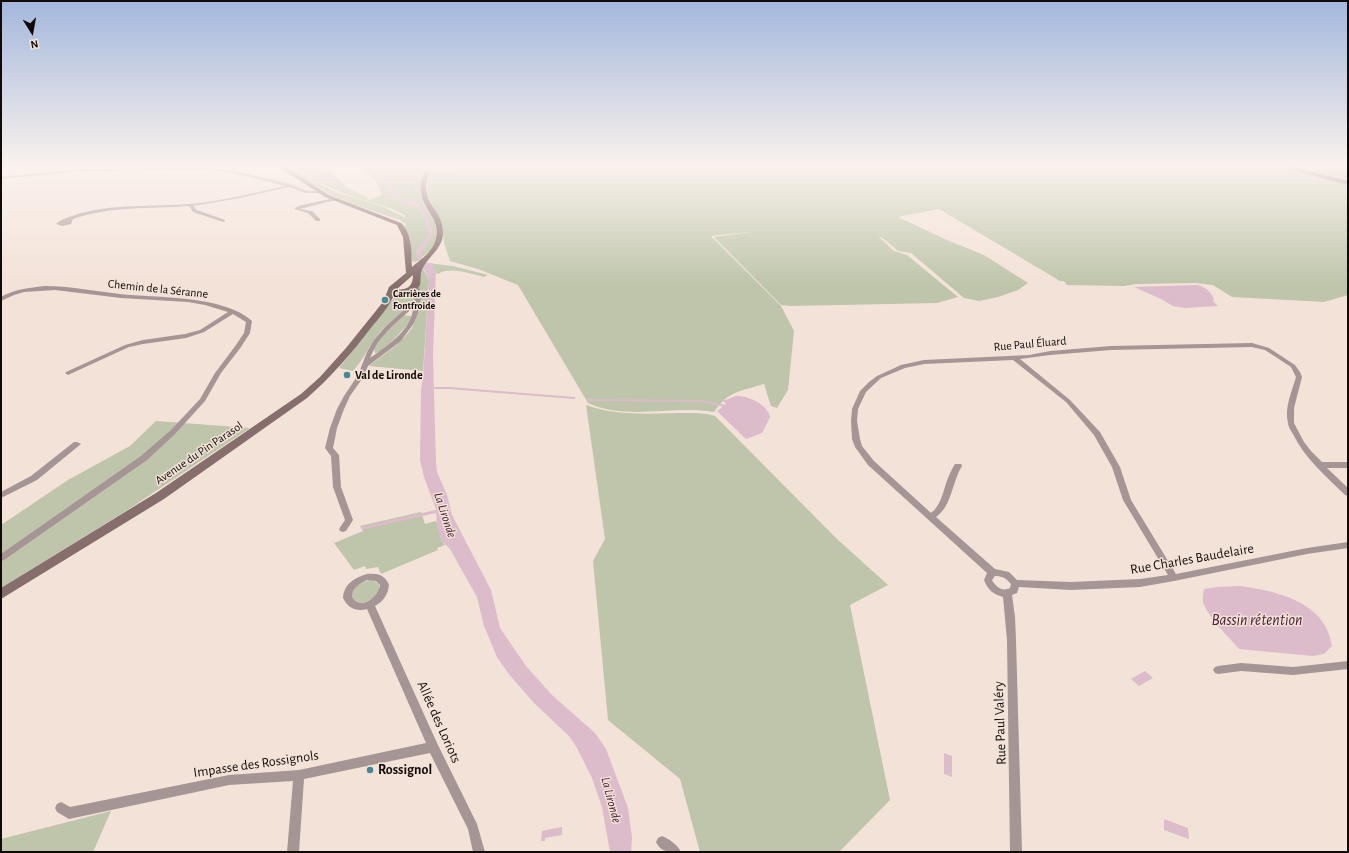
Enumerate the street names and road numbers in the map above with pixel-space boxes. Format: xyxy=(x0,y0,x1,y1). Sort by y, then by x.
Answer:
street label: Chemin de la Séranne xyxy=(107,277,209,301)
street label: Rue Paul Éluard xyxy=(993,334,1067,354)
street label: Avenue du Pin Parasol xyxy=(152,418,246,488)
street label: Rue Charles Baudelaire xyxy=(1129,540,1255,578)
street label: Allée des Loriots xyxy=(413,678,465,766)
street label: Rue Paul Valéry xyxy=(990,681,1010,765)
street label: Impasse des Rossignols xyxy=(192,747,320,781)

